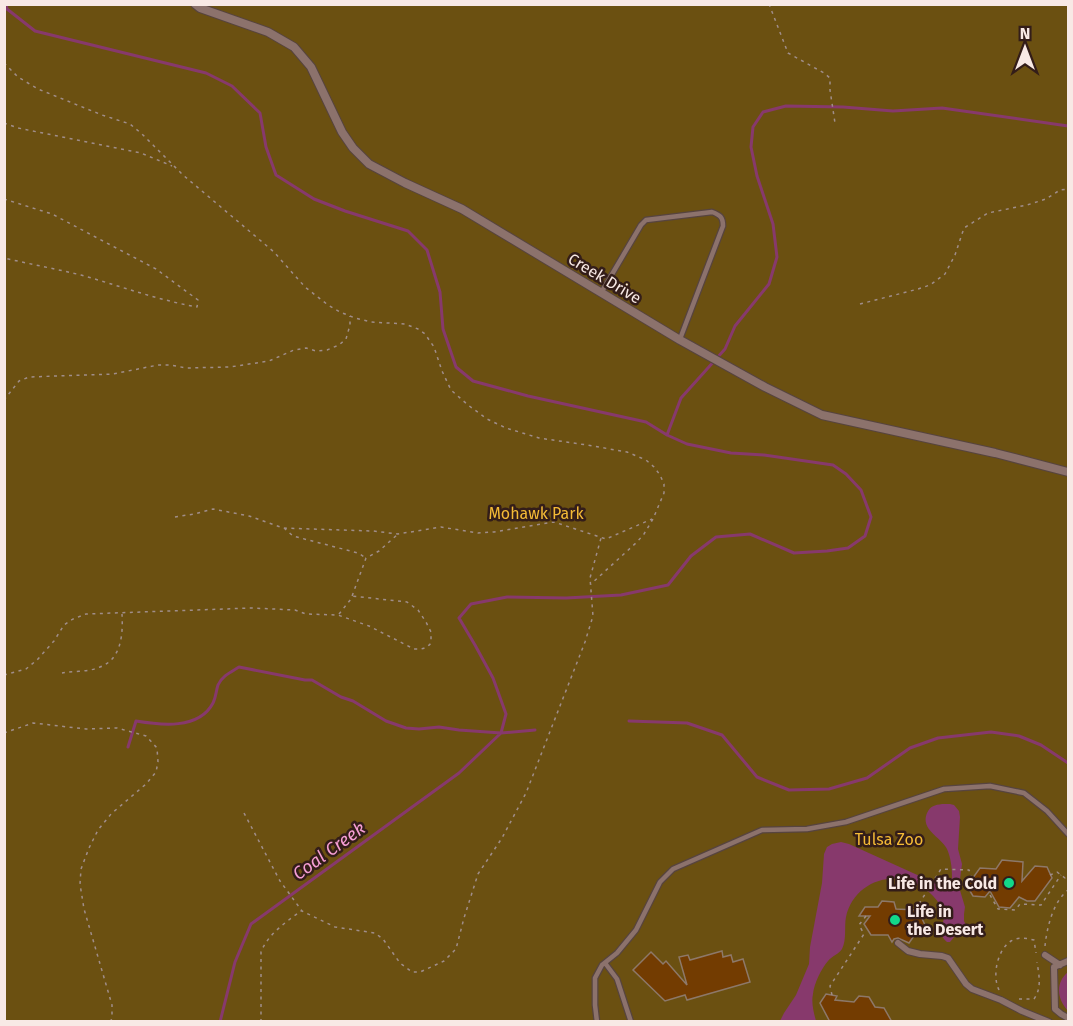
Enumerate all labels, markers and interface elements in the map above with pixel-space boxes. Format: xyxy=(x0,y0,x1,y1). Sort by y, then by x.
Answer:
north arrow xyxy=(995,18,1055,78)
text: N xyxy=(1020,24,1030,43)
street label: Creek Drive xyxy=(565,249,645,308)
park label: Mohawk Park xyxy=(488,504,584,523)
water label: Coal Creek xyxy=(288,817,370,885)
park label: Tulsa Zoo xyxy=(855,830,923,849)
place label: Life in the Cold xyxy=(888,874,997,893)
marker: Life in the Cold xyxy=(1002,876,1016,890)
place label: Life in the Desert xyxy=(907,902,984,939)
marker: Life in the Desert xyxy=(888,913,902,927)

